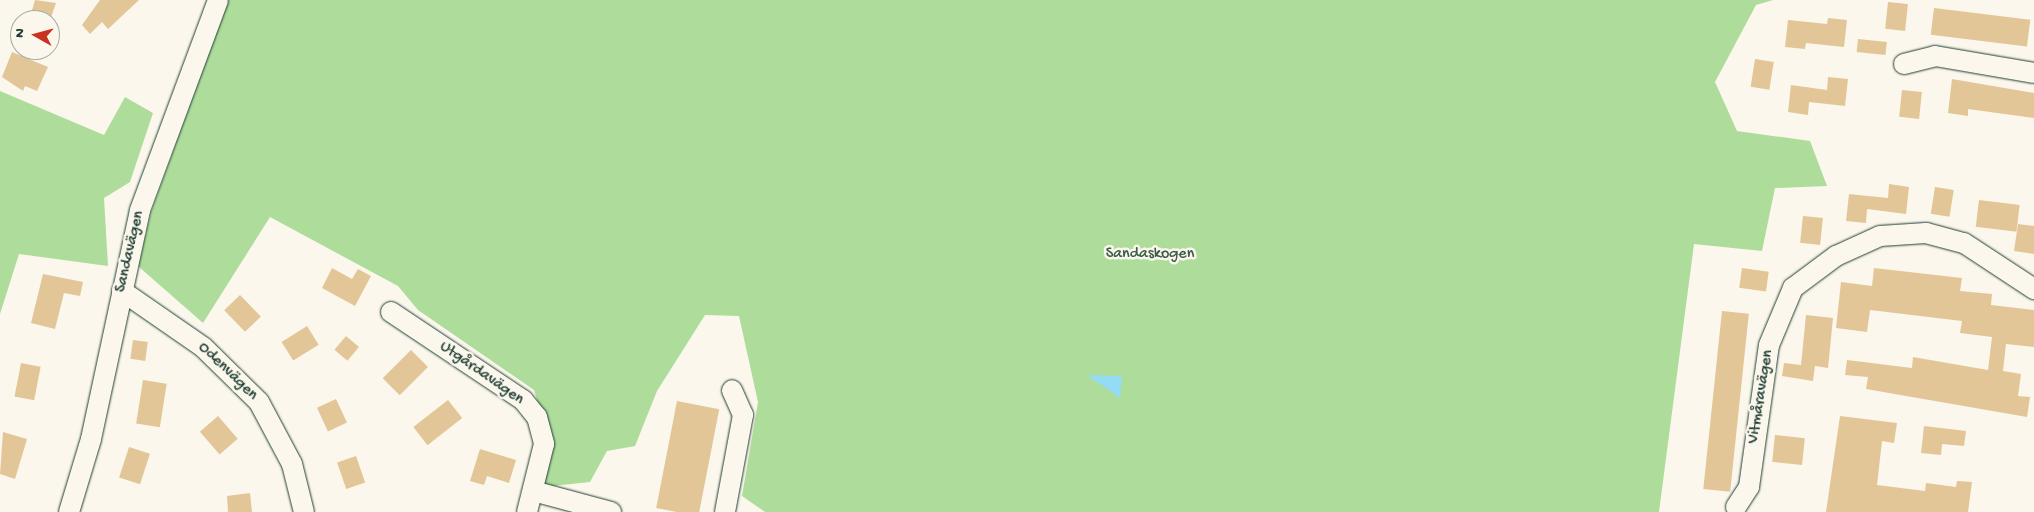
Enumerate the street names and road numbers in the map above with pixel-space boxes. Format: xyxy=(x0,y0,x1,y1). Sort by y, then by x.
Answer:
street label: Sandavägen xyxy=(112,209,150,295)
street label: Utgårdavägen xyxy=(435,338,527,410)
street label: Odenvägen xyxy=(193,339,261,405)
street label: Vitmåravägen xyxy=(1745,349,1779,445)

